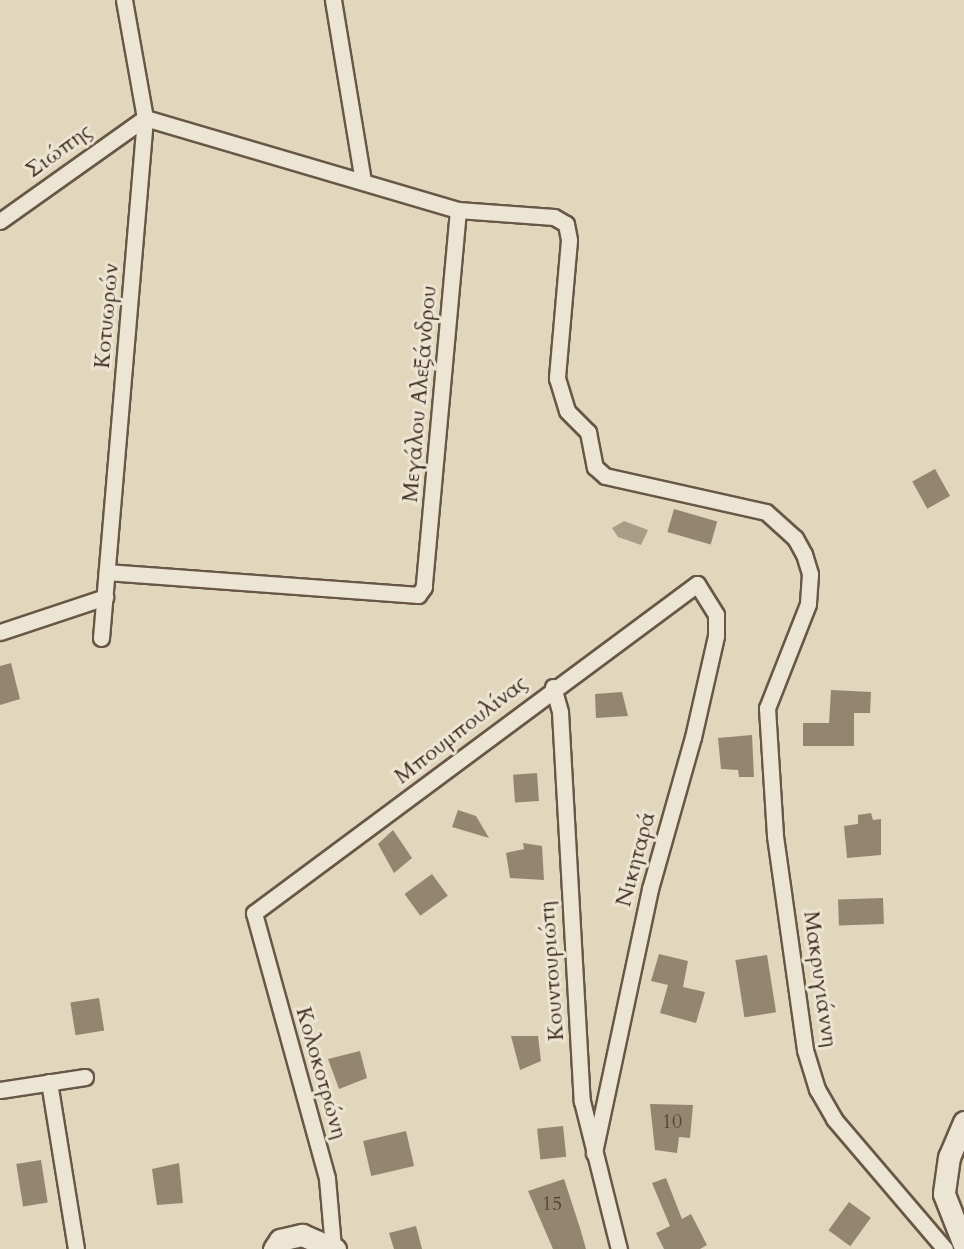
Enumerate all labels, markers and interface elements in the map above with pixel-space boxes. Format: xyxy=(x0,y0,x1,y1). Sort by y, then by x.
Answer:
street label: Σιώπης xyxy=(21,118,97,184)
street label: Κοτυωρών xyxy=(89,262,125,370)
street label: Μεγάλου Αλεξάνδρου xyxy=(397,285,443,503)
street label: Μπουμπουλίνας xyxy=(389,670,533,790)
street label: Νικηταρά xyxy=(611,808,661,910)
street label: Κουντουριώτη xyxy=(534,900,570,1042)
street label: Μακρυγιάννη xyxy=(797,909,843,1049)
street label: Κολοκοτρώνη xyxy=(290,1004,352,1142)
house number: 10 xyxy=(662,1109,682,1133)
house number: 15 xyxy=(542,1191,562,1215)

